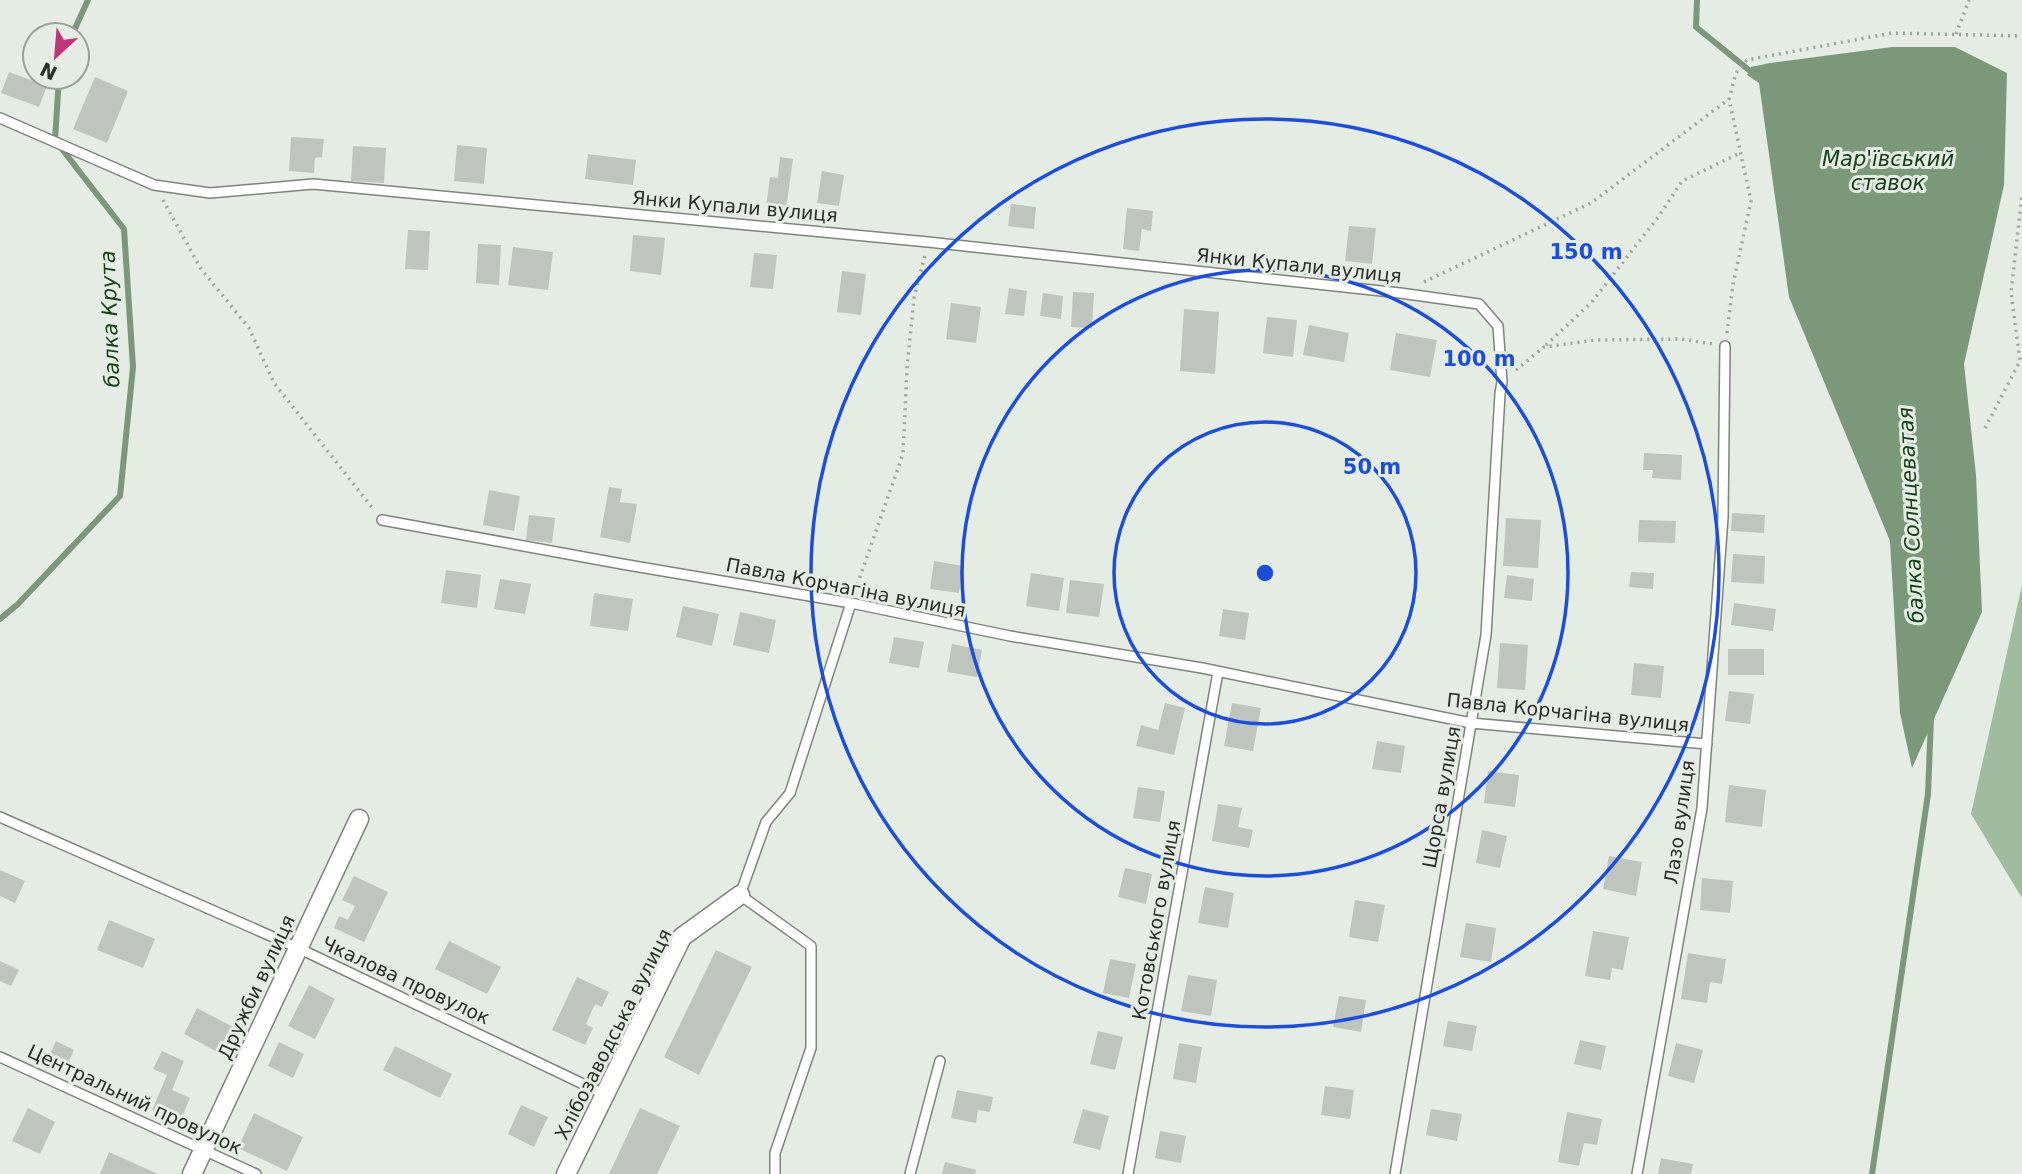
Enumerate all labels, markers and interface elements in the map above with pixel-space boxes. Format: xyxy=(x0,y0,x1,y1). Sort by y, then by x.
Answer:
north arrow xyxy=(21,21,91,91)
text: N xyxy=(37,58,61,85)
water label: Мар'ївський ставок xyxy=(1822,147,1954,195)
street label: Янки Купали вулиця xyxy=(631,186,839,226)
text: 150 m xyxy=(1549,240,1623,264)
street label: Янки Купали вулиця xyxy=(1195,243,1403,287)
water label: балка Крута xyxy=(96,250,124,388)
text: 100 m xyxy=(1442,347,1516,371)
water label: балка Солнцеватая xyxy=(1893,406,1929,624)
text: 50 m xyxy=(1343,455,1401,479)
street label: Павла Корчагіна вулиця xyxy=(724,553,968,621)
centre of rings xyxy=(1253,561,1277,585)
street label: Павла Корчагіна вулиця xyxy=(1446,688,1690,736)
street label: Щорса вулиця xyxy=(1418,724,1464,870)
street label: Лазо вулиця xyxy=(1659,759,1699,885)
street label: Котовського вулиця xyxy=(1128,818,1184,1022)
street label: Дружби вулиця xyxy=(213,911,299,1063)
street label: Хлібозаводська вулиця xyxy=(550,925,676,1143)
street label: Чкалова провулок xyxy=(319,931,493,1029)
street label: Центральний провулок xyxy=(24,1040,246,1158)

